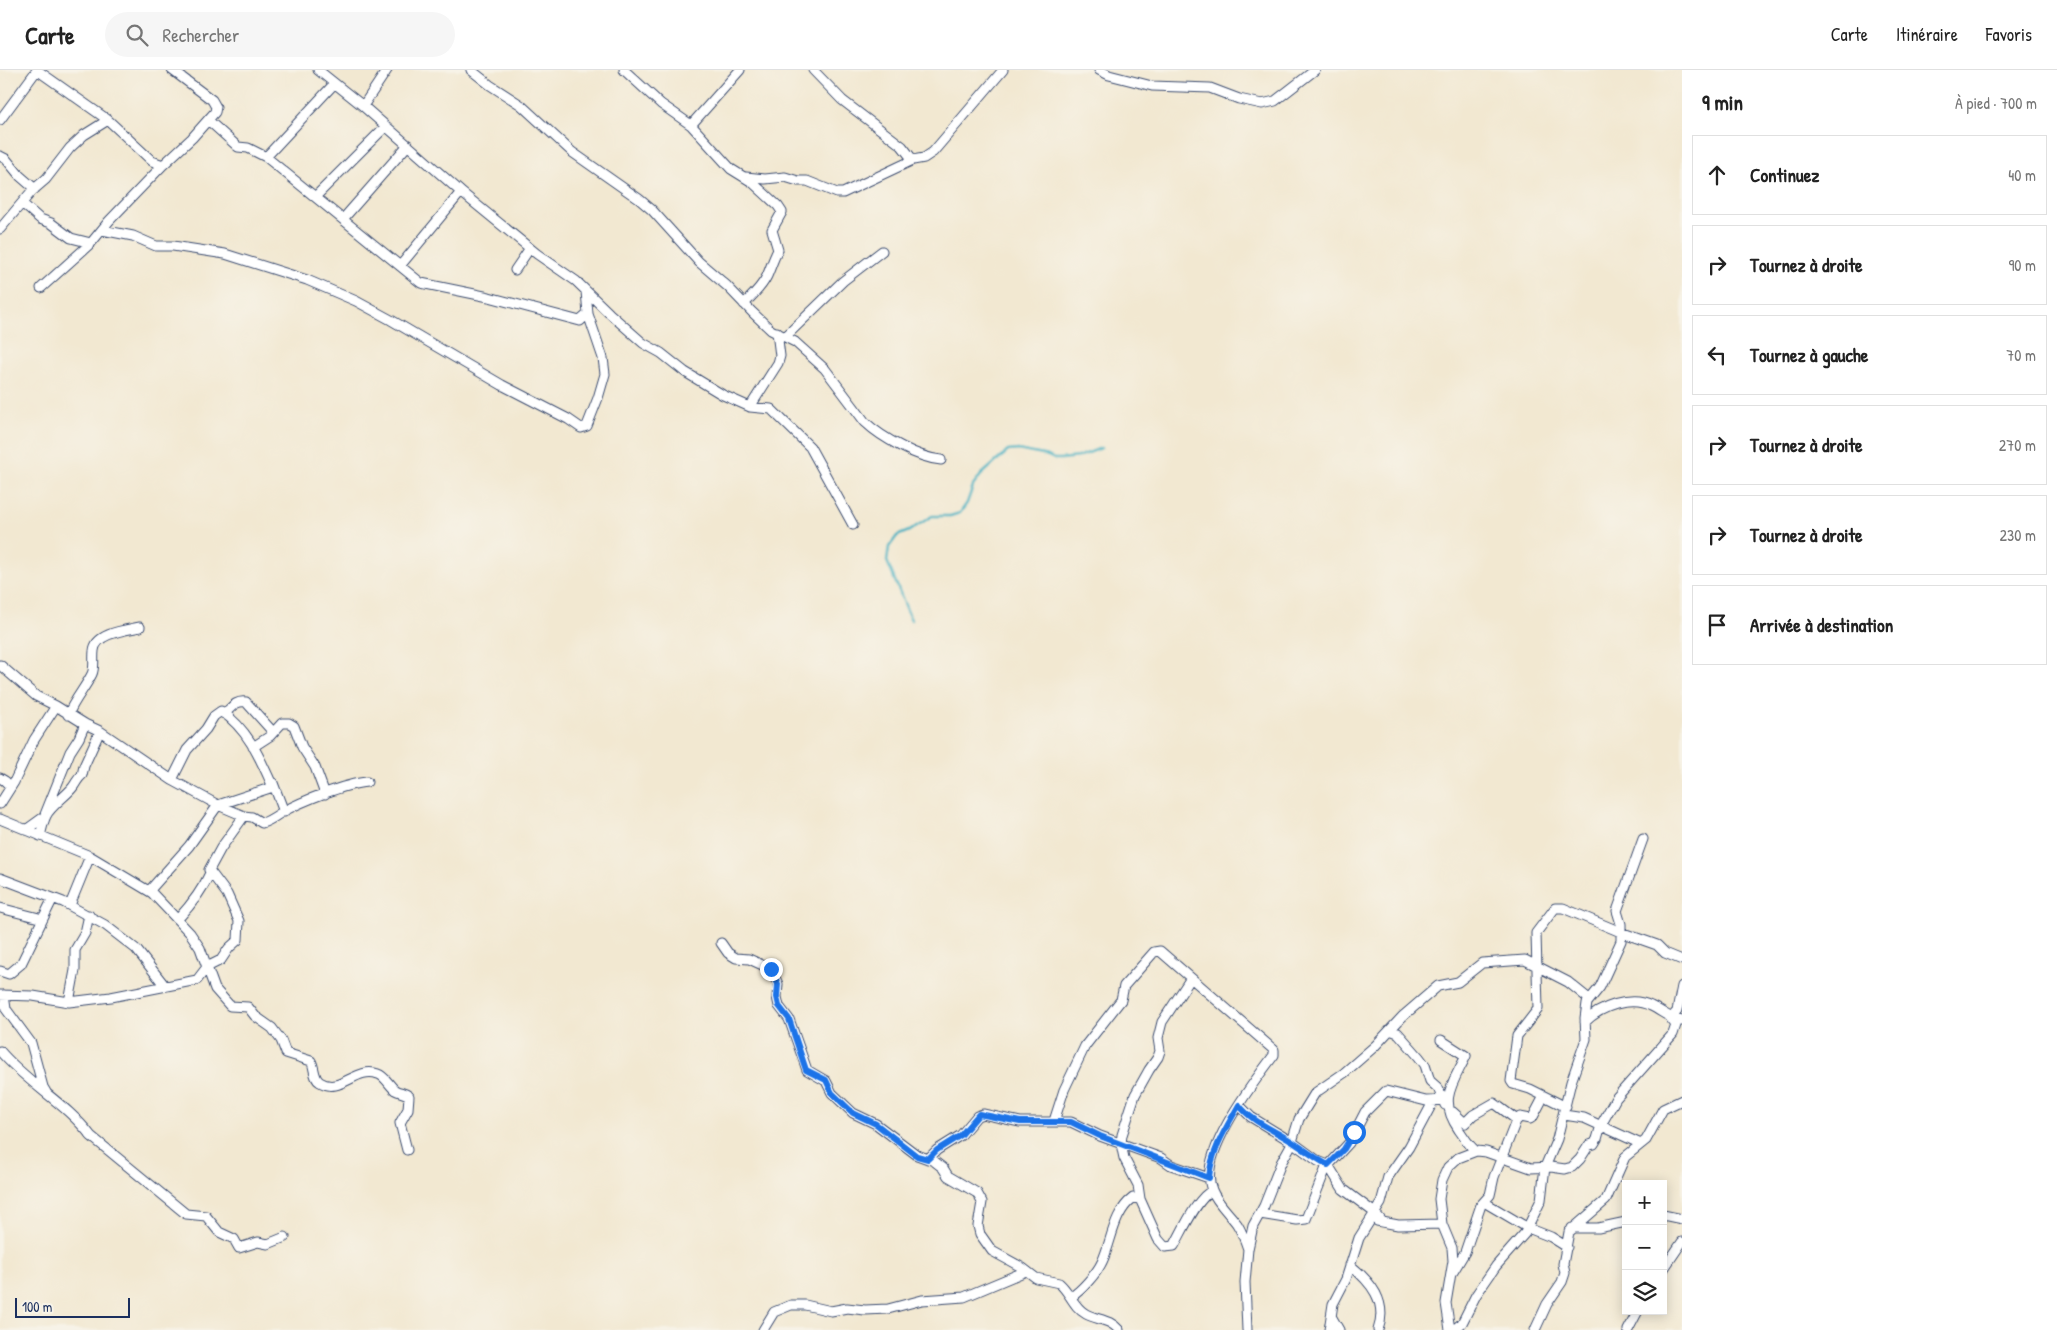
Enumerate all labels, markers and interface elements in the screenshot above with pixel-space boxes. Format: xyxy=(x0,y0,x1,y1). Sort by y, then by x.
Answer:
search box xyxy=(105,12,455,57)
text: Carte xyxy=(25,19,75,51)
icon: search xyxy=(123,21,151,49)
text: Rechercher xyxy=(163,22,239,48)
text: Carte xyxy=(1831,22,1868,47)
text: Itinéraire xyxy=(1896,22,1958,47)
text: Favoris xyxy=(1986,22,2032,47)
text: 9 min xyxy=(1702,88,1743,117)
text: À pied · 700 m xyxy=(1955,92,2037,114)
icon: ahead xyxy=(1703,161,1731,189)
text: Continuez xyxy=(1750,162,1819,188)
text: 40 m xyxy=(2008,164,2036,186)
icon: right xyxy=(1703,251,1731,279)
text: Tournez à droite xyxy=(1750,252,1863,278)
text: 90 m xyxy=(2008,254,2036,276)
icon: left xyxy=(1703,341,1731,369)
text: Tournez à gauche xyxy=(1750,342,1868,368)
text: 70 m xyxy=(2006,344,2036,366)
icon: right xyxy=(1703,431,1731,459)
text: Tournez à droite xyxy=(1750,432,1863,458)
text: 270 m xyxy=(1999,434,2036,456)
icon: right xyxy=(1703,521,1731,549)
text: Tournez à droite xyxy=(1750,522,1863,548)
text: 230 m xyxy=(2000,524,2036,546)
icon: arrive xyxy=(1703,611,1731,639)
text: Arrivée à destination xyxy=(1750,612,1893,638)
route end xyxy=(760,958,783,981)
route start xyxy=(1343,1121,1366,1144)
map controls xyxy=(1622,1180,1667,1315)
button: + xyxy=(1622,1180,1667,1225)
button: − xyxy=(1622,1225,1667,1270)
button: layers xyxy=(1622,1270,1667,1315)
scale bar xyxy=(15,1295,130,1318)
text: 100 m xyxy=(22,1297,52,1316)

